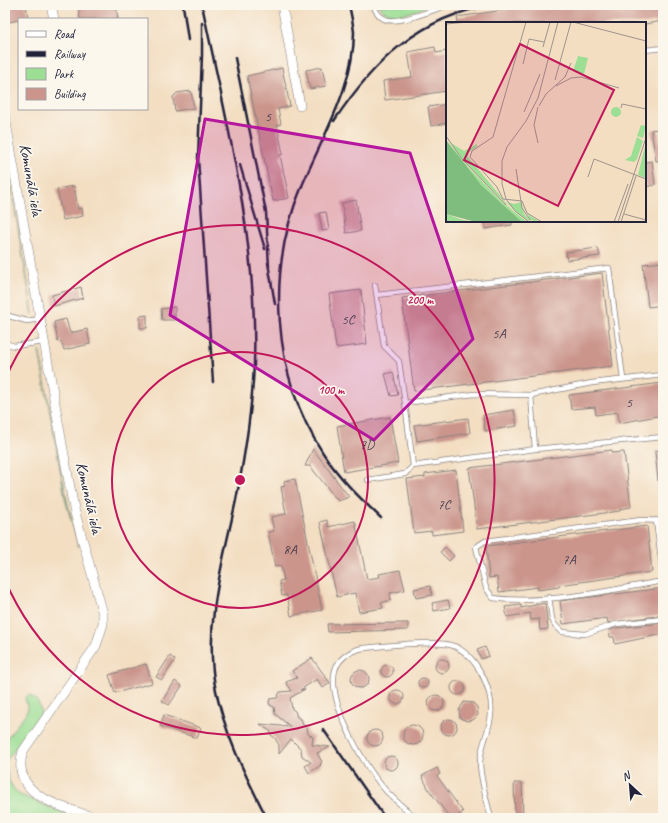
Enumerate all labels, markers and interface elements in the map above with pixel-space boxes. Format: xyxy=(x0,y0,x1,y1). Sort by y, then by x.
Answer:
legend xyxy=(18,18,148,110)
inset map xyxy=(446,22,646,222)
text: Road xyxy=(54,26,76,42)
text: Railway xyxy=(54,46,86,62)
text: Park xyxy=(54,66,75,82)
text: Building xyxy=(54,86,86,102)
house number: 5 xyxy=(265,108,272,125)
street label: Komunālā iela xyxy=(15,142,47,219)
text: 200 m xyxy=(407,292,434,308)
house number: 5C xyxy=(342,311,356,328)
house number: 5A xyxy=(492,325,507,342)
text: 100 m xyxy=(318,382,345,398)
house number: 5 xyxy=(626,394,633,411)
house number: 7D xyxy=(360,436,376,453)
street label: Komunālā iela xyxy=(71,460,107,537)
centre of rings xyxy=(233,473,247,487)
house number: 7C xyxy=(438,496,452,513)
house number: 8A xyxy=(283,541,298,558)
house number: 7A xyxy=(562,551,577,568)
north arrow xyxy=(610,765,650,805)
text: N xyxy=(619,767,634,784)

